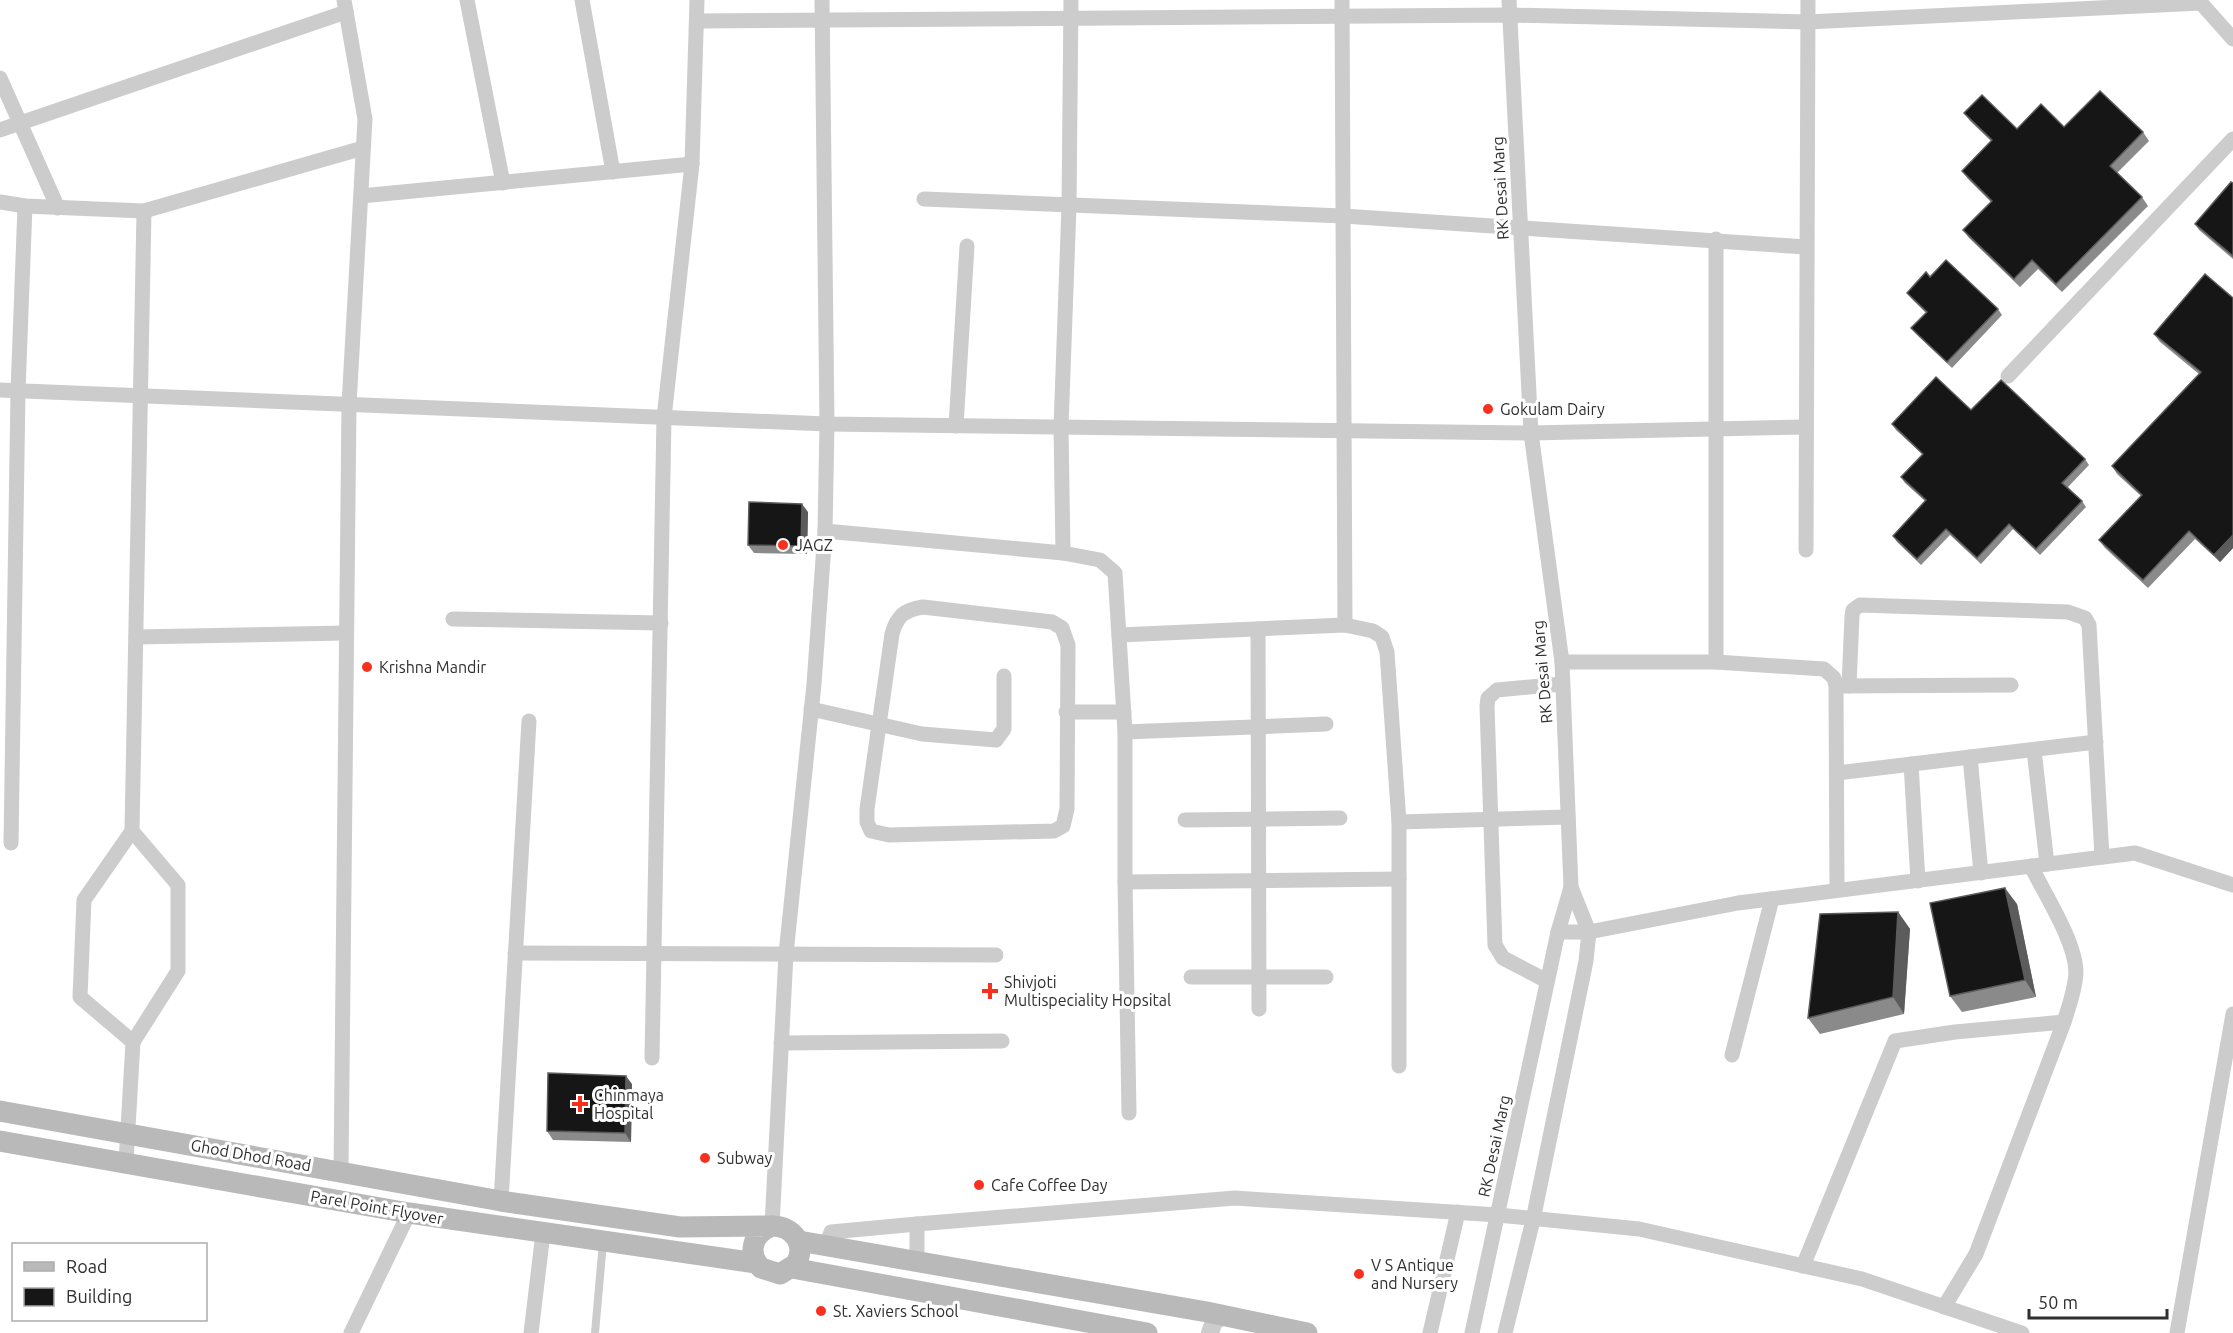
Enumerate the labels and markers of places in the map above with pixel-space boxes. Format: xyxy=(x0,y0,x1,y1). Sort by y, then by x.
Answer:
place label: Gokulam Dairy xyxy=(1500,400,1605,418)
marker: Gokulam Dairy xyxy=(1481,402,1495,416)
place label: JAGZ xyxy=(795,536,833,554)
marker: JAGZ xyxy=(776,538,790,552)
place label: Krishna Mandir xyxy=(379,658,486,676)
marker: Krishna Mandir xyxy=(360,660,374,674)
place label: Shivjoti Multispeciality Hopsital xyxy=(1004,973,1171,1009)
marker: Shivjoti Multispeciality Hopsital xyxy=(981,982,999,1000)
place label: Chinmaya Hospital xyxy=(594,1086,664,1122)
marker: Chinmaya Hospital xyxy=(571,1095,589,1113)
place label: Subway xyxy=(717,1149,772,1167)
marker: Subway xyxy=(698,1151,712,1165)
place label: Cafe Coffee Day xyxy=(991,1176,1108,1194)
marker: Cafe Coffee Day xyxy=(972,1178,986,1192)
place label: V S Antique and Nursery xyxy=(1371,1256,1458,1292)
marker: V S Antique and Nursery xyxy=(1352,1267,1366,1281)
place label: St. Xaviers School xyxy=(833,1302,959,1320)
marker: St. Xaviers School xyxy=(814,1304,828,1318)

